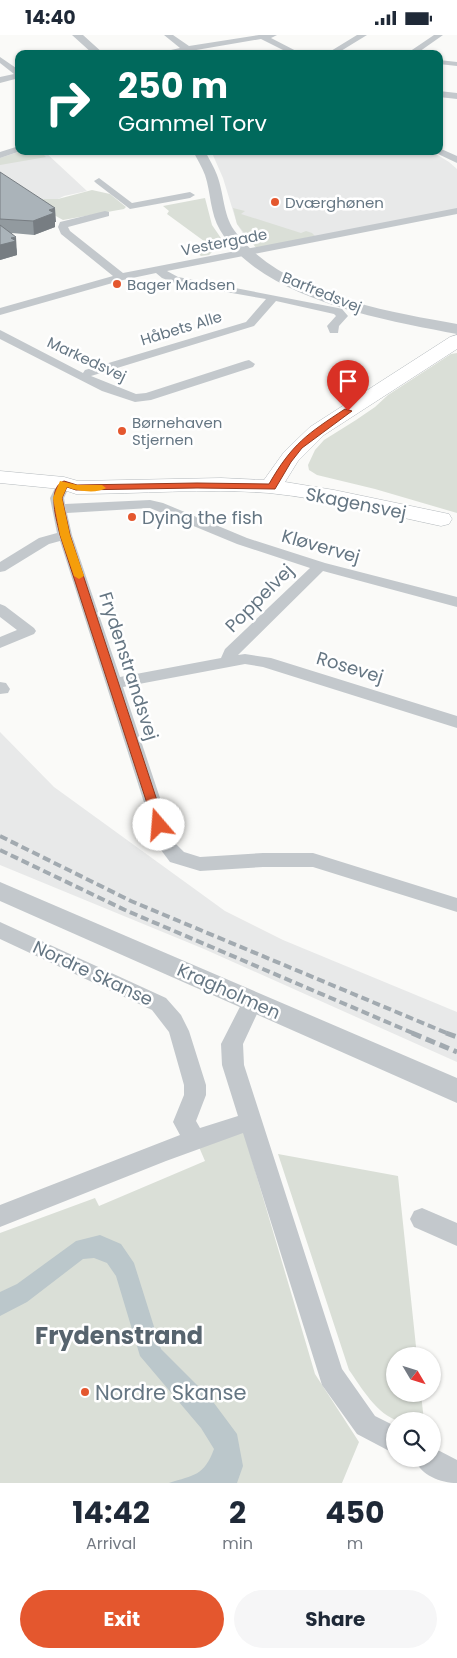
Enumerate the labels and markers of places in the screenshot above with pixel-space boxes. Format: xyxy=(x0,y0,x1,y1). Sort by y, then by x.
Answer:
place label: Dværghønen xyxy=(285,192,384,213)
marker: Dværghønen xyxy=(269,196,281,208)
place label: Bager Madsen xyxy=(127,274,235,295)
marker: Bager Madsen xyxy=(111,278,123,290)
pin xyxy=(327,360,369,411)
place label: Børnehaven Stjernen xyxy=(132,412,222,450)
marker: Børnehaven Stjernen xyxy=(116,425,128,437)
place label: Dying the fish xyxy=(142,505,263,530)
marker: Dying the fish xyxy=(126,511,138,523)
place label: Nordre Skanse xyxy=(95,1378,246,1407)
marker: Nordre Skanse xyxy=(79,1386,91,1398)

